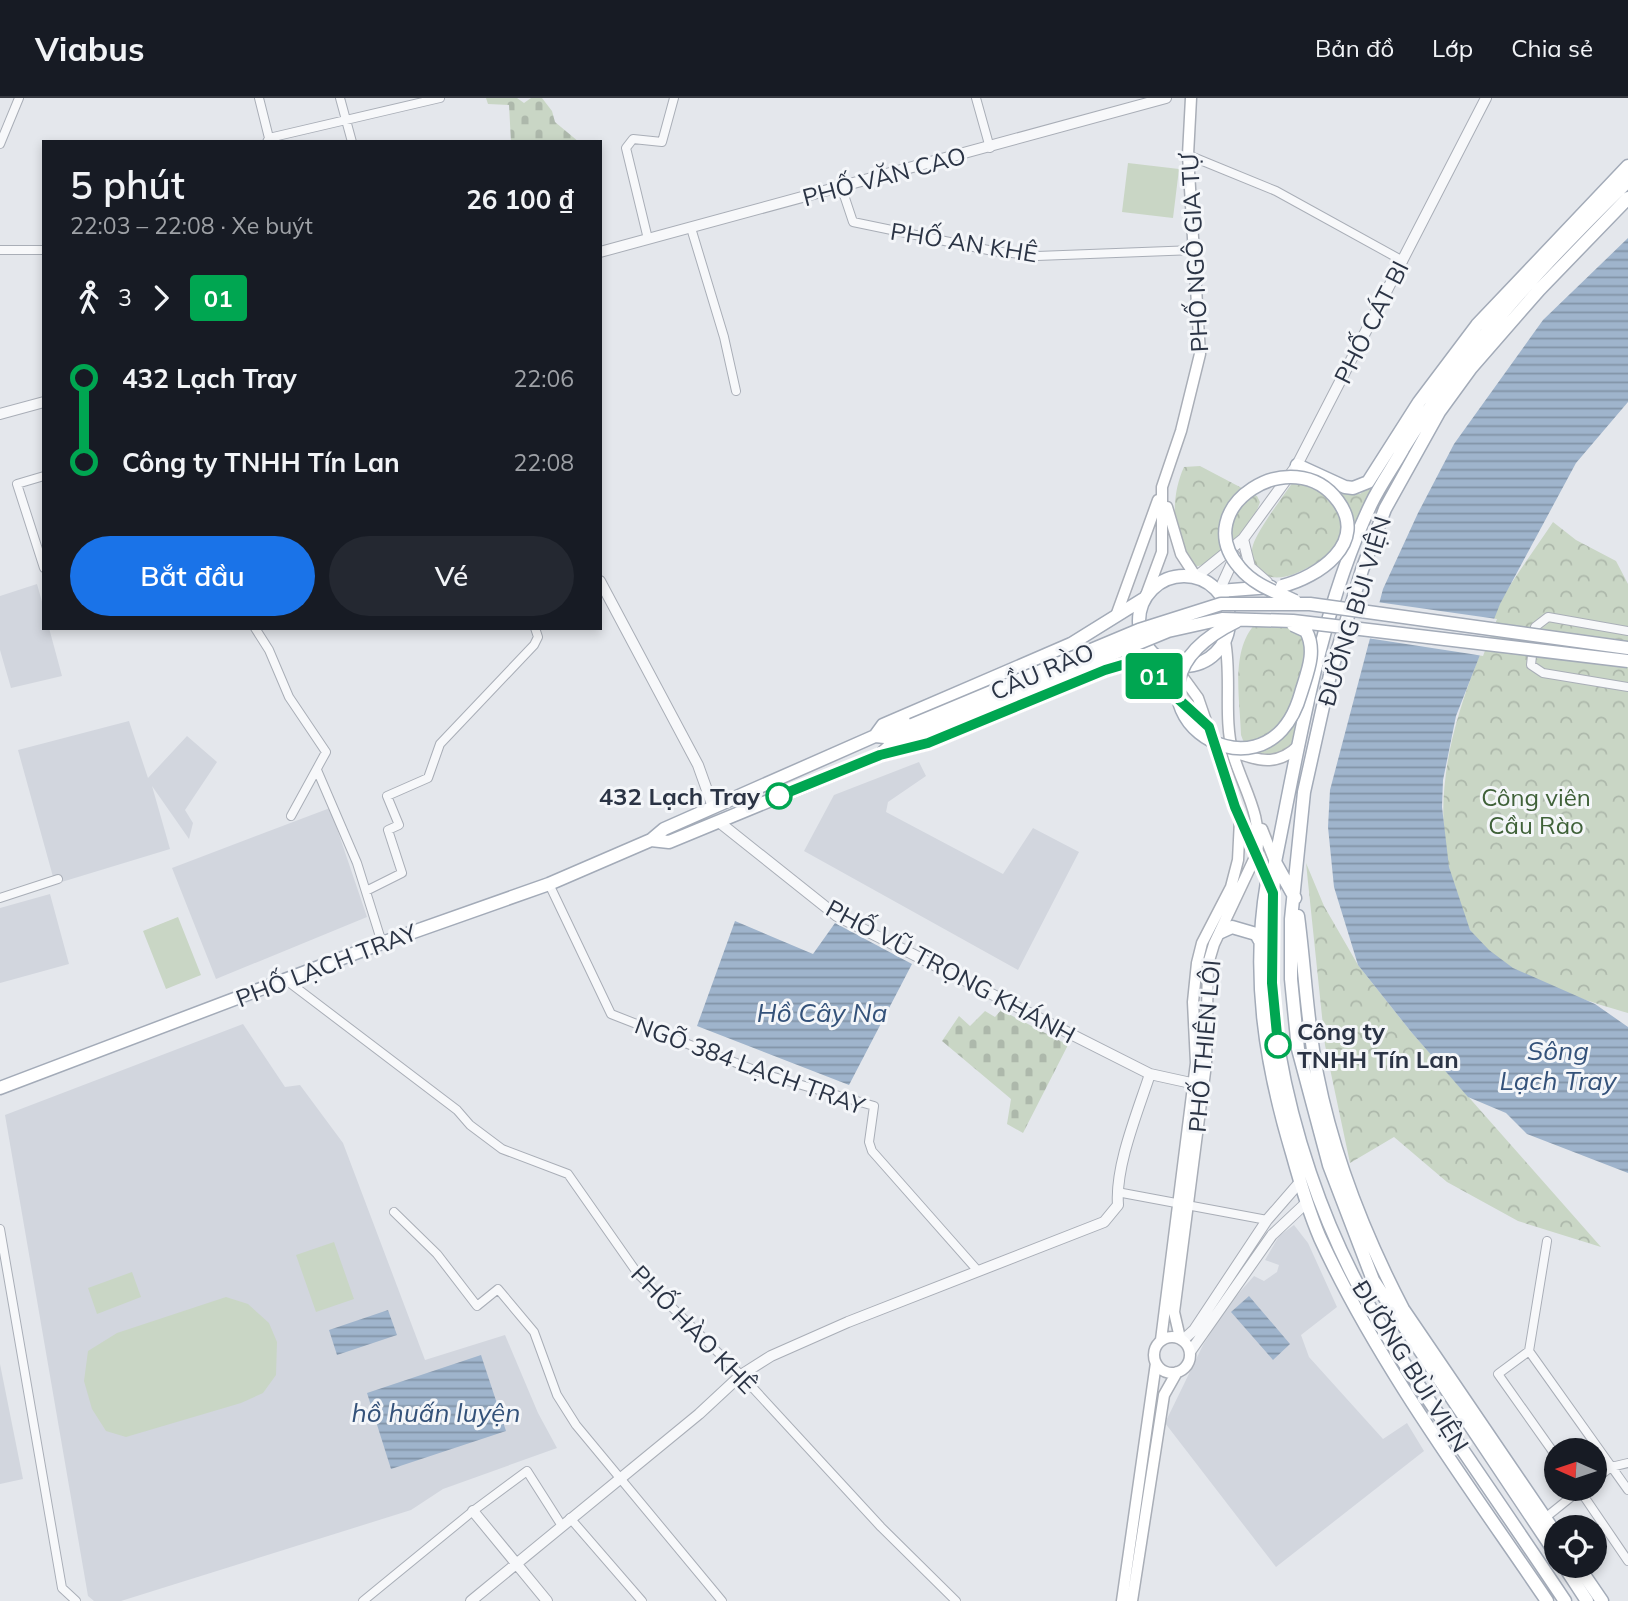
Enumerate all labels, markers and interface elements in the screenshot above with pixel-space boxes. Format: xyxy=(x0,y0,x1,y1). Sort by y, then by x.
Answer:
text: Viabus xyxy=(35,28,145,69)
text: Bản đồ xyxy=(1315,33,1394,63)
text: Lớp xyxy=(1432,33,1473,63)
text: Chia sẻ xyxy=(1511,33,1593,63)
street label: PHỐ VĂN CAO xyxy=(799,140,969,212)
street label: PHỐ NGÔ GIA TỰ xyxy=(1174,152,1214,353)
text: 5 phút xyxy=(70,161,185,209)
text: 26 100 ₫ xyxy=(466,183,574,216)
text: 22:03 – 22:08 · Xe buýt xyxy=(70,211,313,240)
street label: PHỐ AN KHÊ xyxy=(888,216,1040,268)
street label: PHỐ CÁT BI xyxy=(1327,256,1415,388)
icon: walk xyxy=(70,279,108,317)
icon: forward xyxy=(142,279,180,317)
text: 3 xyxy=(118,283,132,312)
text: 01 xyxy=(204,283,233,313)
text: 432 Lạch Tray xyxy=(122,362,297,395)
text: 22:06 xyxy=(514,364,574,393)
text: Công ty TNHH Tín Lan xyxy=(122,446,400,479)
text: 22:08 xyxy=(514,448,574,477)
street label: ĐƯỜNG BÙI VIỆN xyxy=(1311,512,1397,710)
button: Bắt đầu xyxy=(70,536,315,616)
button: Vé xyxy=(329,536,574,616)
street label: CẦU RÀO xyxy=(986,636,1098,706)
line badge: 01 xyxy=(1122,653,1186,699)
text: 01 xyxy=(1140,661,1168,691)
place label: 432 Lạch Tray xyxy=(599,781,761,811)
park label: Công viên Cầu Rào xyxy=(1481,782,1591,840)
marker: 432 Lạch Tray xyxy=(766,783,792,809)
street label: PHỐ VŨ TRỌNG KHÁNH xyxy=(821,892,1081,1050)
street label: PHỐ LẠCH TRAY xyxy=(231,917,421,1013)
street label: PHỐ THIÊN LÔI xyxy=(1182,958,1226,1134)
water label: Hồ Cây Na xyxy=(757,996,887,1029)
street label: NGÕ 384 LẠCH TRAY xyxy=(631,1009,869,1121)
place label: Công ty TNHH Tín Lan xyxy=(1297,1016,1459,1074)
marker: Công ty TNHH Tín Lan xyxy=(1265,1032,1291,1058)
water label: Sông Lạch Tray xyxy=(1500,1034,1618,1097)
street label: PHỐ HÀO KHÊ xyxy=(625,1259,763,1399)
street label: ĐƯỜNG BÙI VIỆN xyxy=(1346,1274,1476,1458)
water label: hồ huấn luyện xyxy=(352,1396,520,1429)
north arrow xyxy=(1544,1438,1606,1502)
map controls xyxy=(1544,1438,1607,1578)
button: locate xyxy=(1544,1515,1607,1578)

